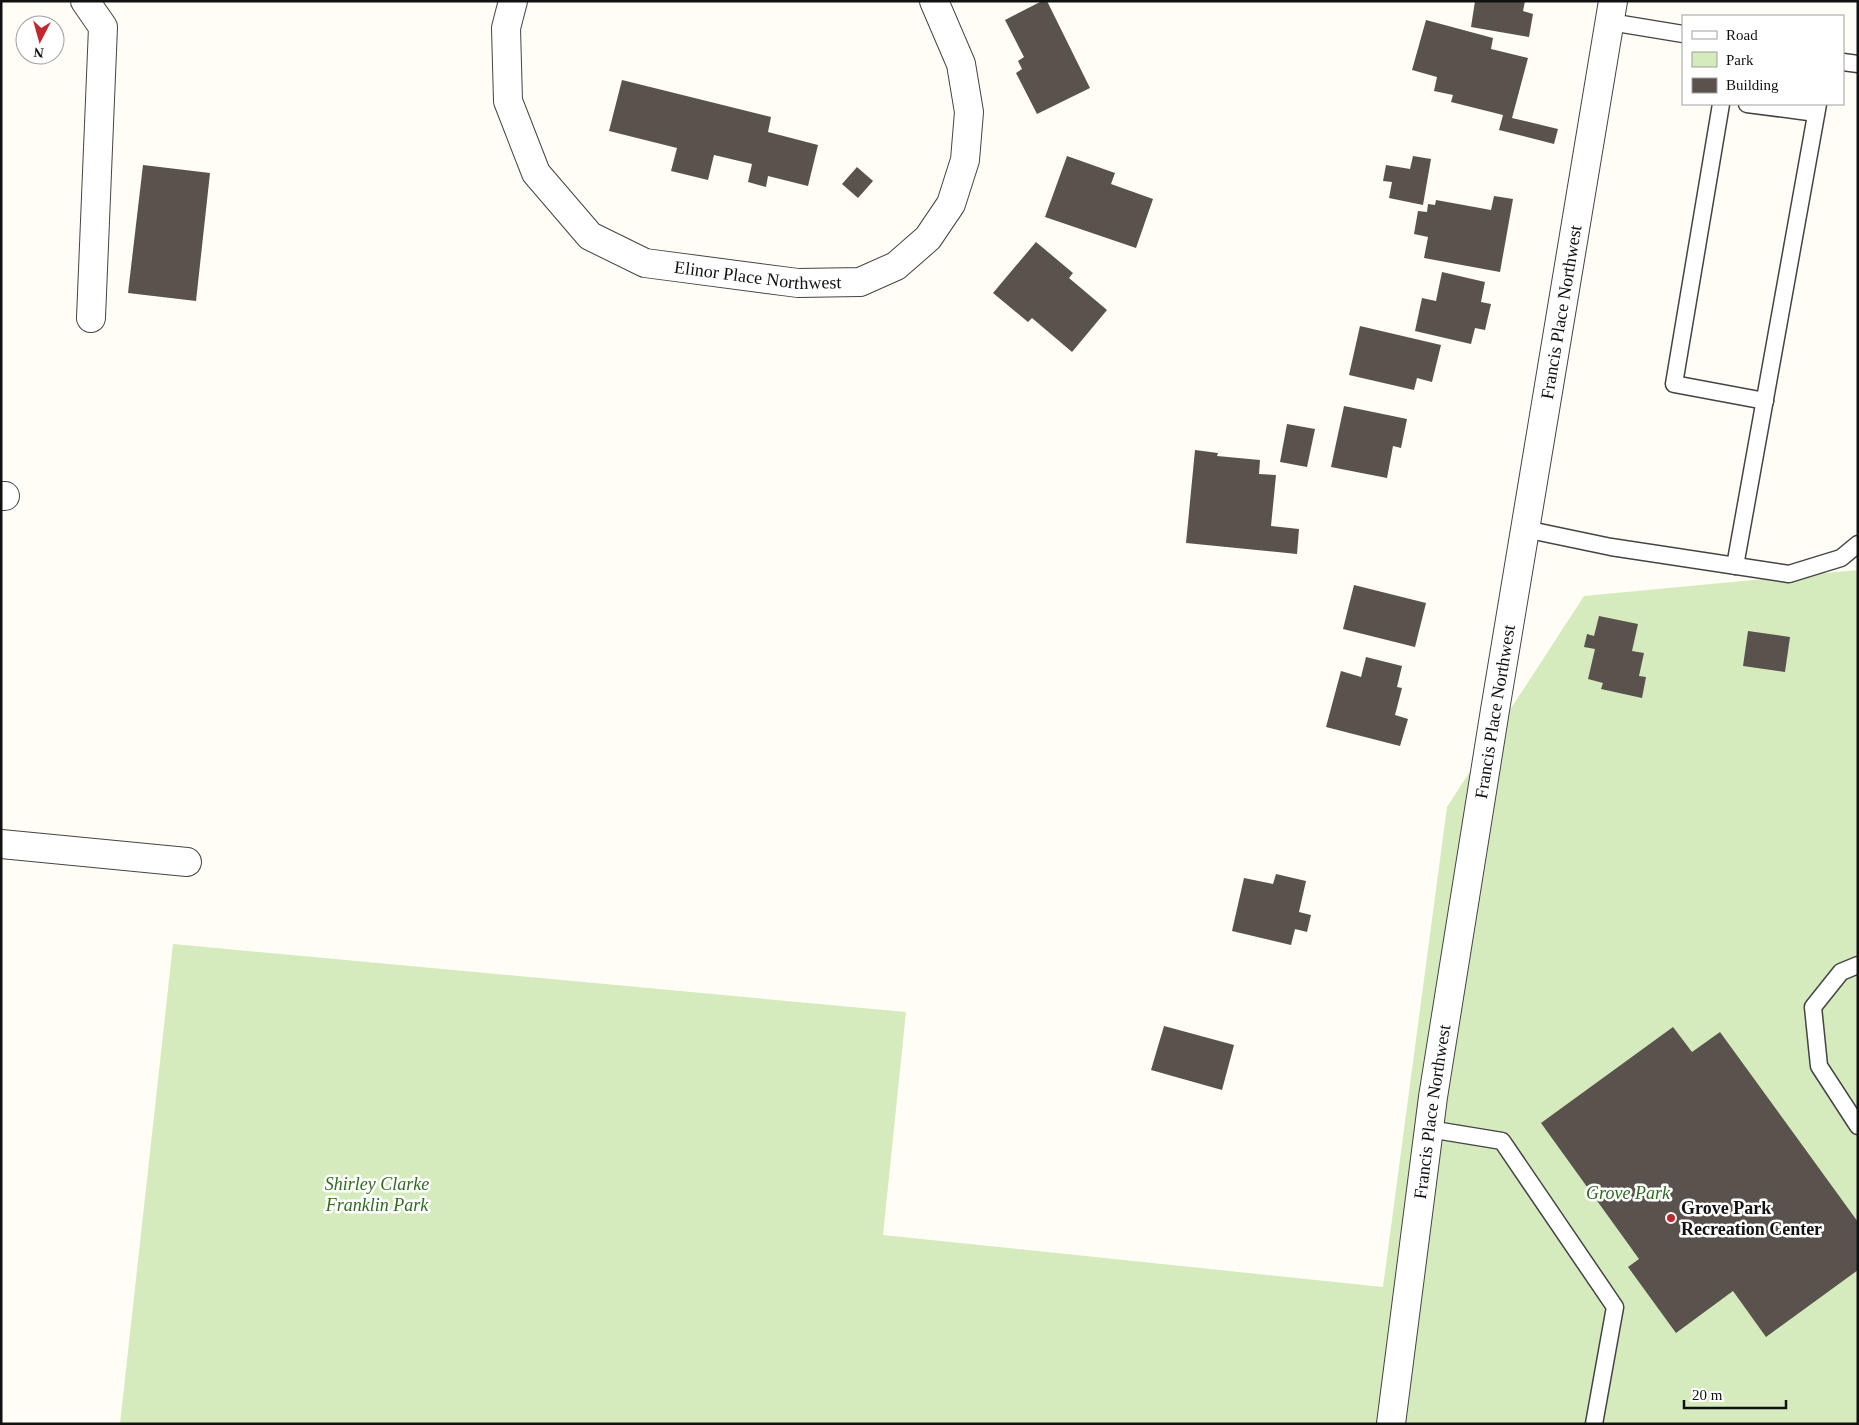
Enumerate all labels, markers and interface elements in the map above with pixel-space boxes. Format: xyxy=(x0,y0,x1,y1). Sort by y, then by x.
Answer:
north arrow xyxy=(15,15,65,65)
legend xyxy=(1682,15,1844,105)
text: Road xyxy=(1726,27,1758,43)
text: N xyxy=(33,44,45,60)
text: Park xyxy=(1726,52,1754,68)
text: Building xyxy=(1726,77,1779,93)
street label: Francis Place Northwest xyxy=(1537,224,1586,401)
street label: Elinor Place Northwest xyxy=(673,257,841,293)
street label: Francis Place Northwest xyxy=(1471,623,1519,800)
street label: Francis Place Northwest xyxy=(1410,1023,1454,1200)
park label: Shirley Clarke Franklin Park xyxy=(325,1174,429,1215)
park label: Grove Park xyxy=(1586,1183,1671,1203)
place label: Grove Park Recreation Center xyxy=(1681,1198,1822,1239)
marker: Grove Park Recreation Center xyxy=(1665,1212,1677,1224)
scale bar xyxy=(1684,1378,1786,1410)
text: 20 m xyxy=(1692,1387,1723,1403)

